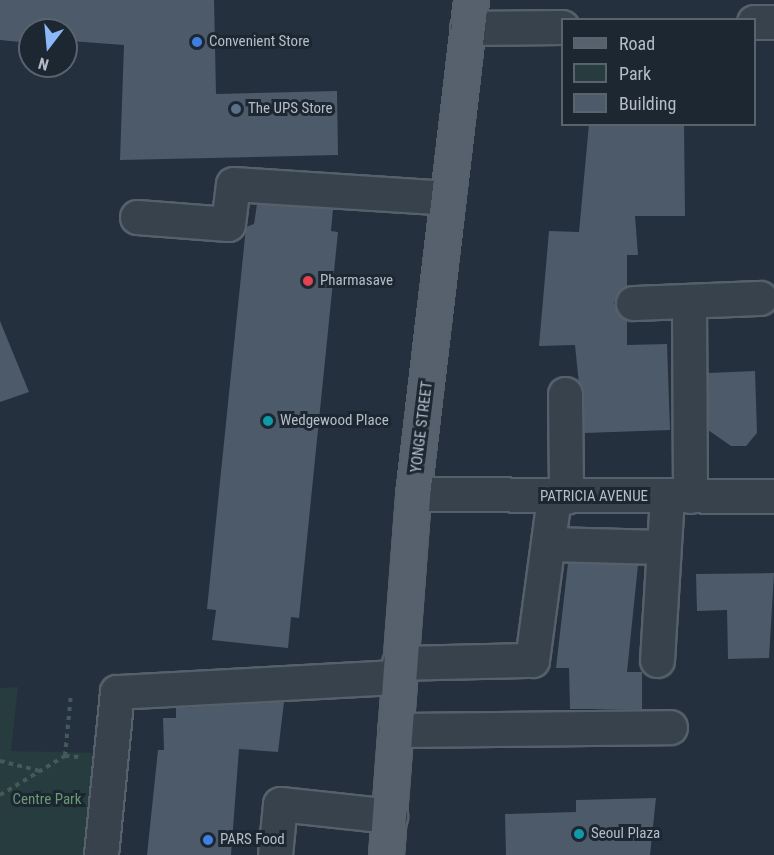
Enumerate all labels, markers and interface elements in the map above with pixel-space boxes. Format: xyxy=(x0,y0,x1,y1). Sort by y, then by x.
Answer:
north arrow xyxy=(18,18,78,78)
legend xyxy=(561,18,756,126)
place label: Convenient Store xyxy=(209,33,310,51)
text: Road xyxy=(619,33,655,54)
marker: Convenient Store xyxy=(190,35,204,49)
text: N xyxy=(36,53,51,74)
text: Park xyxy=(619,63,651,84)
text: Building xyxy=(619,93,676,114)
place label: The UPS Store xyxy=(248,100,333,118)
marker: The UPS Store xyxy=(229,102,243,116)
place label: Pharmasave xyxy=(320,272,393,290)
marker: Pharmasave xyxy=(301,274,315,288)
street label: YONGE STREET xyxy=(407,380,437,474)
place label: Wedgewood Place xyxy=(280,412,389,430)
marker: Wedgewood Place xyxy=(261,414,275,428)
street label: PATRICIA AVENUE xyxy=(540,488,648,506)
park label: Centre Park xyxy=(13,791,81,809)
place label: Seoul Plaza xyxy=(591,825,660,843)
marker: Seoul Plaza xyxy=(572,827,586,841)
place label: PARS Food xyxy=(220,831,285,849)
marker: PARS Food xyxy=(201,833,215,847)

